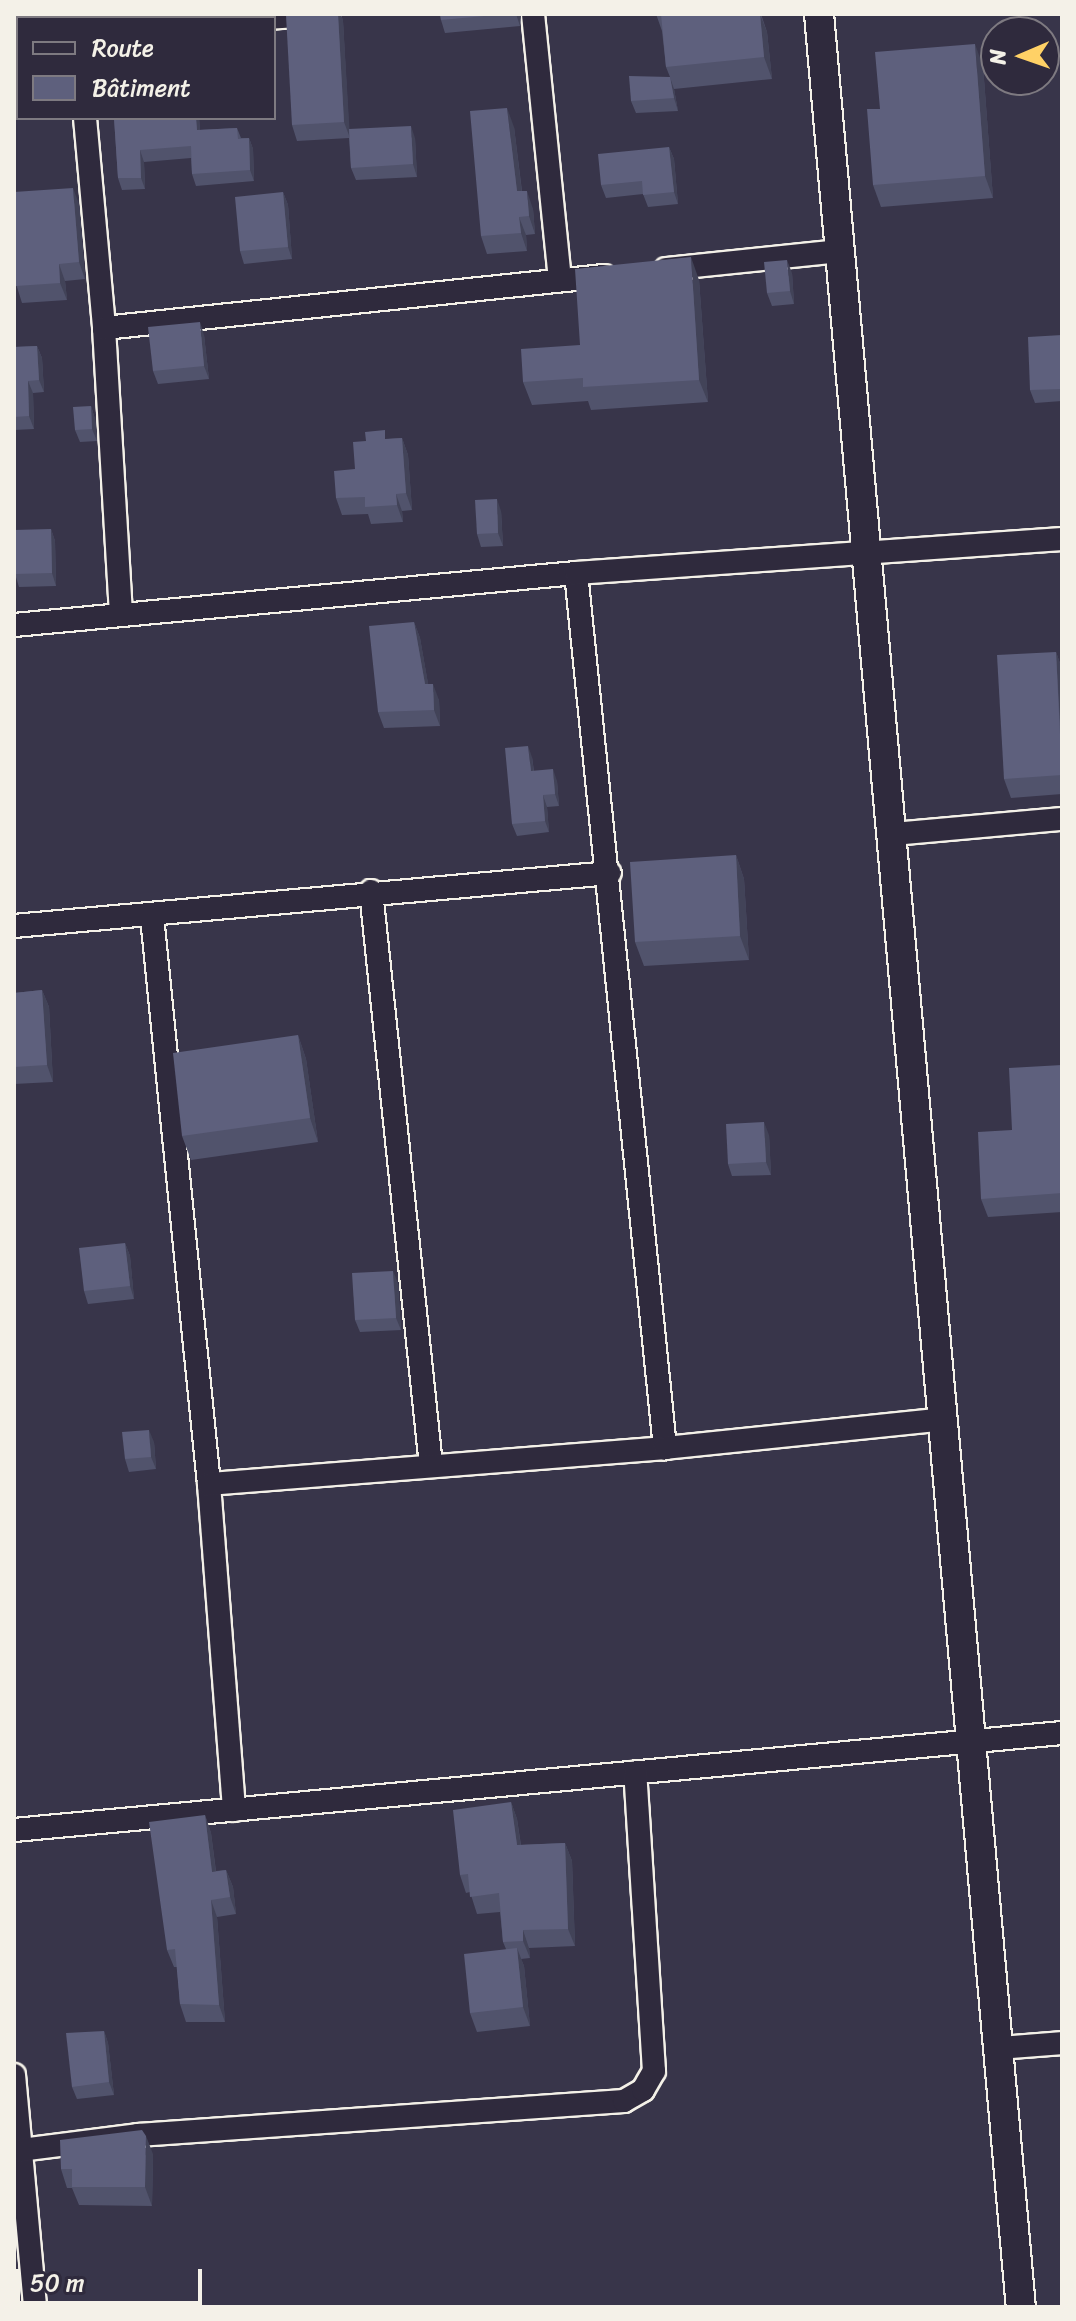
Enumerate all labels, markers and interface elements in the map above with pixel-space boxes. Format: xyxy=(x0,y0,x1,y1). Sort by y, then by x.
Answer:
legend xyxy=(16,16,276,120)
north arrow xyxy=(980,16,1060,96)
text: Route xyxy=(92,27,154,69)
text: N xyxy=(978,48,1017,65)
text: Bâtiment xyxy=(92,67,191,109)
scale bar xyxy=(20,2253,206,2303)
text: 50 m xyxy=(30,2262,85,2304)

